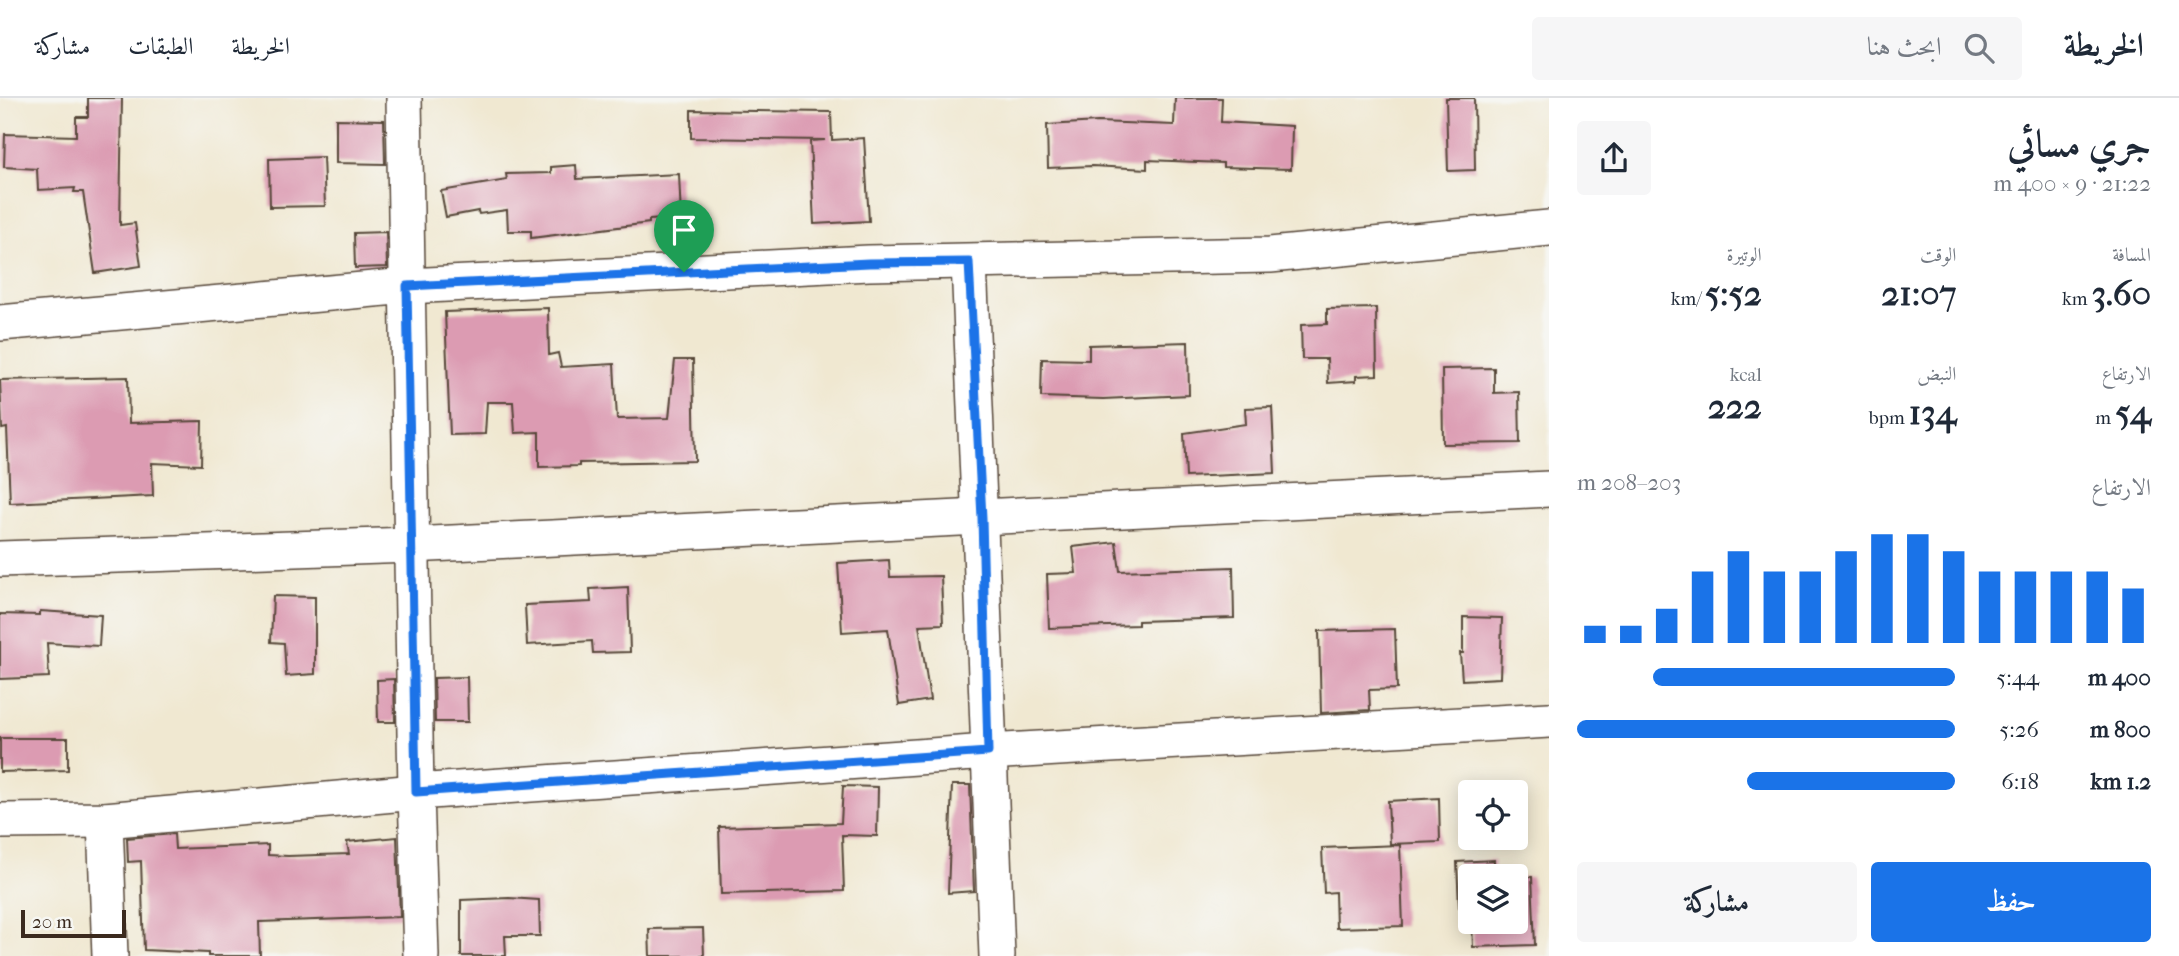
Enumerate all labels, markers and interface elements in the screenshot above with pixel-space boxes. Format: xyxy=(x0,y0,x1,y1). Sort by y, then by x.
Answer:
search box xyxy=(1532,17,2022,80)
text: الخريطة xyxy=(2064,26,2144,65)
icon: search xyxy=(1960,29,1998,67)
text: ابحث هنا xyxy=(1867,31,1942,62)
text: مشاركة xyxy=(35,32,90,60)
text: الطبقات xyxy=(128,32,194,60)
text: الخريطة xyxy=(232,32,290,60)
button: share xyxy=(1577,121,1651,195)
text: جري مسائي xyxy=(2007,121,2151,166)
text: 21:22 · 9 × 400 m xyxy=(1993,170,2151,197)
pin xyxy=(654,200,714,272)
icon: arrive xyxy=(665,211,703,249)
text: الوتيرة xyxy=(1727,244,1762,266)
text: الوقت xyxy=(1920,244,1956,266)
text: المسافة xyxy=(2112,244,2151,266)
text: 5:52 xyxy=(1705,273,1762,314)
text: 21:07 xyxy=(1881,273,1956,314)
text: 3.60 xyxy=(2092,273,2151,314)
text: /km xyxy=(1671,288,1705,310)
text: km xyxy=(2062,288,2092,310)
text: النبض xyxy=(1917,363,1956,385)
text: الارتفاع xyxy=(2102,363,2151,385)
text: kcal xyxy=(1730,364,1762,386)
text: 222 xyxy=(1708,386,1762,427)
text: 134 xyxy=(1909,392,1956,433)
text: 54 xyxy=(2115,392,2151,433)
text: bpm xyxy=(1869,407,1909,429)
text: m xyxy=(2095,407,2115,429)
text: 203–208 m xyxy=(1577,469,1681,496)
text: الارتفاع xyxy=(2091,474,2151,501)
text: 5:44 xyxy=(1996,664,2039,691)
text: 400 m xyxy=(2088,664,2151,691)
text: 5:26 xyxy=(1999,716,2039,743)
text: 800 m xyxy=(2090,716,2151,743)
text: 6:18 xyxy=(2001,768,2039,795)
text: 1.2 km xyxy=(2091,768,2151,795)
map controls xyxy=(1458,780,1528,934)
button: locate xyxy=(1458,780,1528,850)
button: مشاركة xyxy=(1577,862,1857,942)
button: حفظ xyxy=(1871,862,2151,942)
button: layers xyxy=(1458,864,1528,934)
scale bar xyxy=(21,907,126,939)
text: 20 m xyxy=(32,911,72,933)

